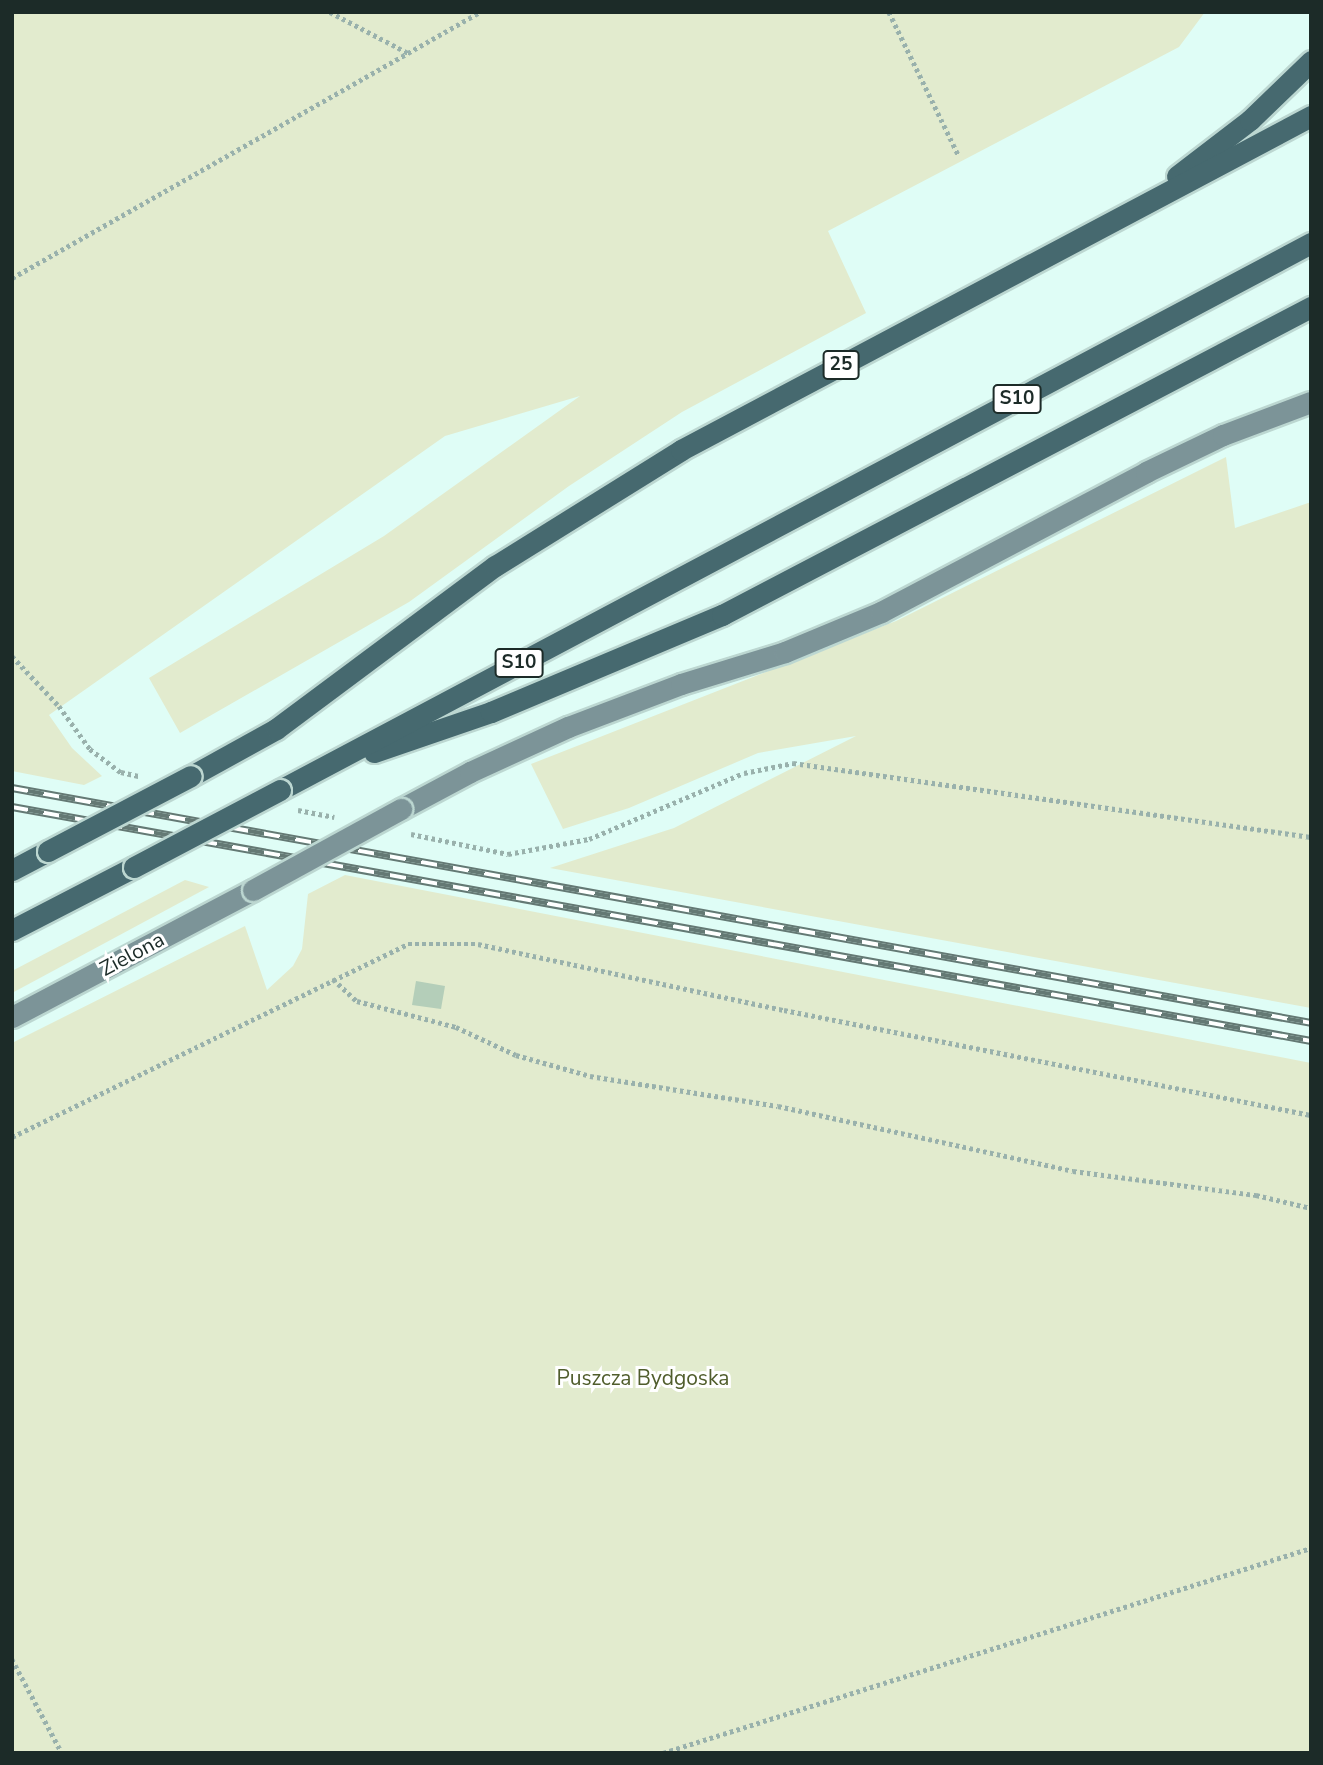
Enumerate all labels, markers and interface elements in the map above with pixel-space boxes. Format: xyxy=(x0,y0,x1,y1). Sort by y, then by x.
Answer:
road number: 25 xyxy=(822,350,860,380)
road number: S10 xyxy=(992,384,1042,414)
road number: S10 xyxy=(494,648,544,678)
street label: Zielona xyxy=(96,927,168,981)
park label: Puszcza Bydgoska xyxy=(556,1365,730,1391)

